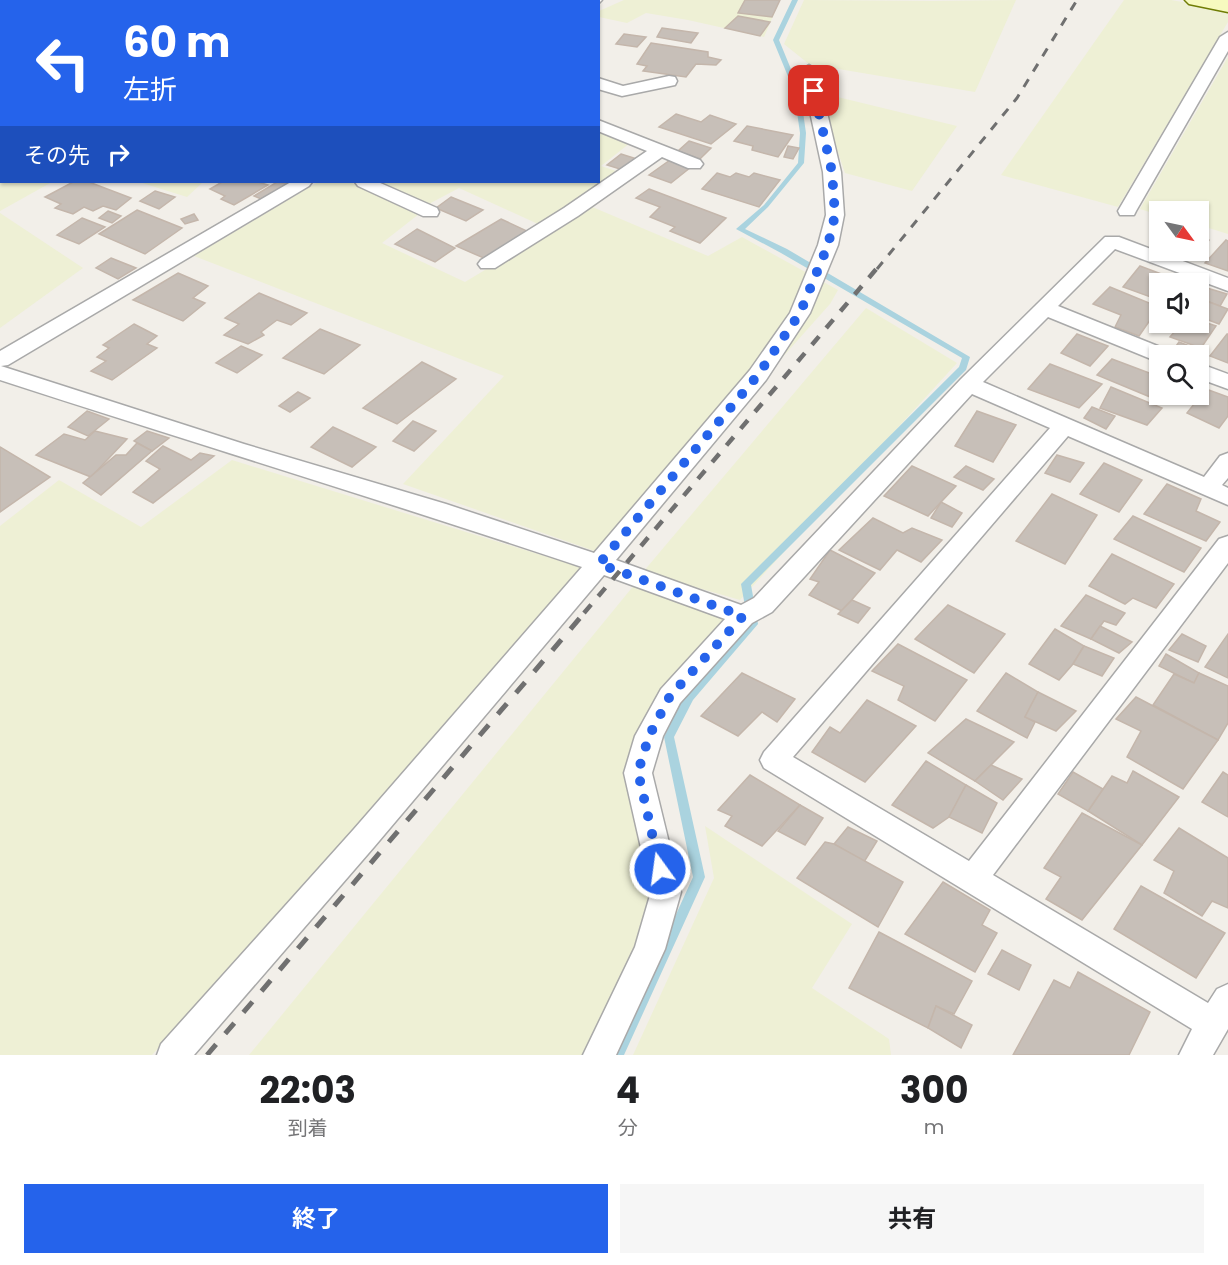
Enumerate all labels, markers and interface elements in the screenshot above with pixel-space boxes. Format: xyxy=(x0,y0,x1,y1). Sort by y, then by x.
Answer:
text: 60 m xyxy=(123,13,231,72)
icon: left xyxy=(24,24,102,102)
pin xyxy=(788,65,839,116)
text: 左折 xyxy=(123,71,177,108)
icon: arrive xyxy=(797,74,830,107)
icon: right xyxy=(102,138,135,171)
text: その先 xyxy=(24,140,90,171)
north arrow xyxy=(1149,201,1209,261)
map controls xyxy=(1149,201,1209,405)
button: sound xyxy=(1149,273,1209,333)
button: search xyxy=(1149,345,1209,405)
position arrow xyxy=(628,837,692,901)
text: 22:03 xyxy=(260,1065,356,1116)
text: 4 xyxy=(616,1065,640,1116)
text: 300 xyxy=(900,1065,968,1116)
text: m xyxy=(924,1113,944,1141)
text: 到着 xyxy=(288,1114,328,1142)
text: 分 xyxy=(618,1114,638,1142)
button: 終了 xyxy=(24,1184,608,1253)
button: 共有 xyxy=(620,1184,1204,1253)

